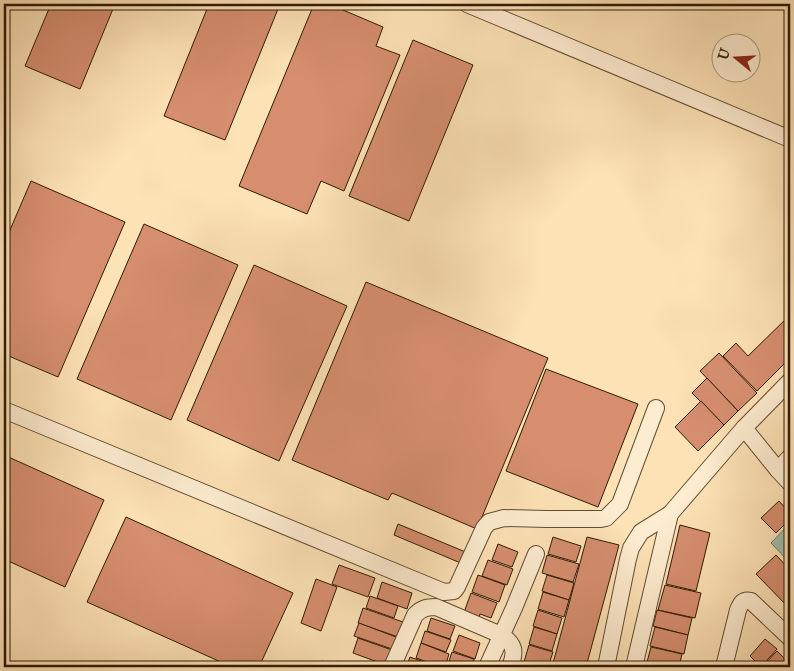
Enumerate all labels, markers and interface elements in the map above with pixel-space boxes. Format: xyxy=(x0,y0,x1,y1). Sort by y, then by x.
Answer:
north arrow xyxy=(712,32,762,82)
text: U xyxy=(714,45,734,62)

